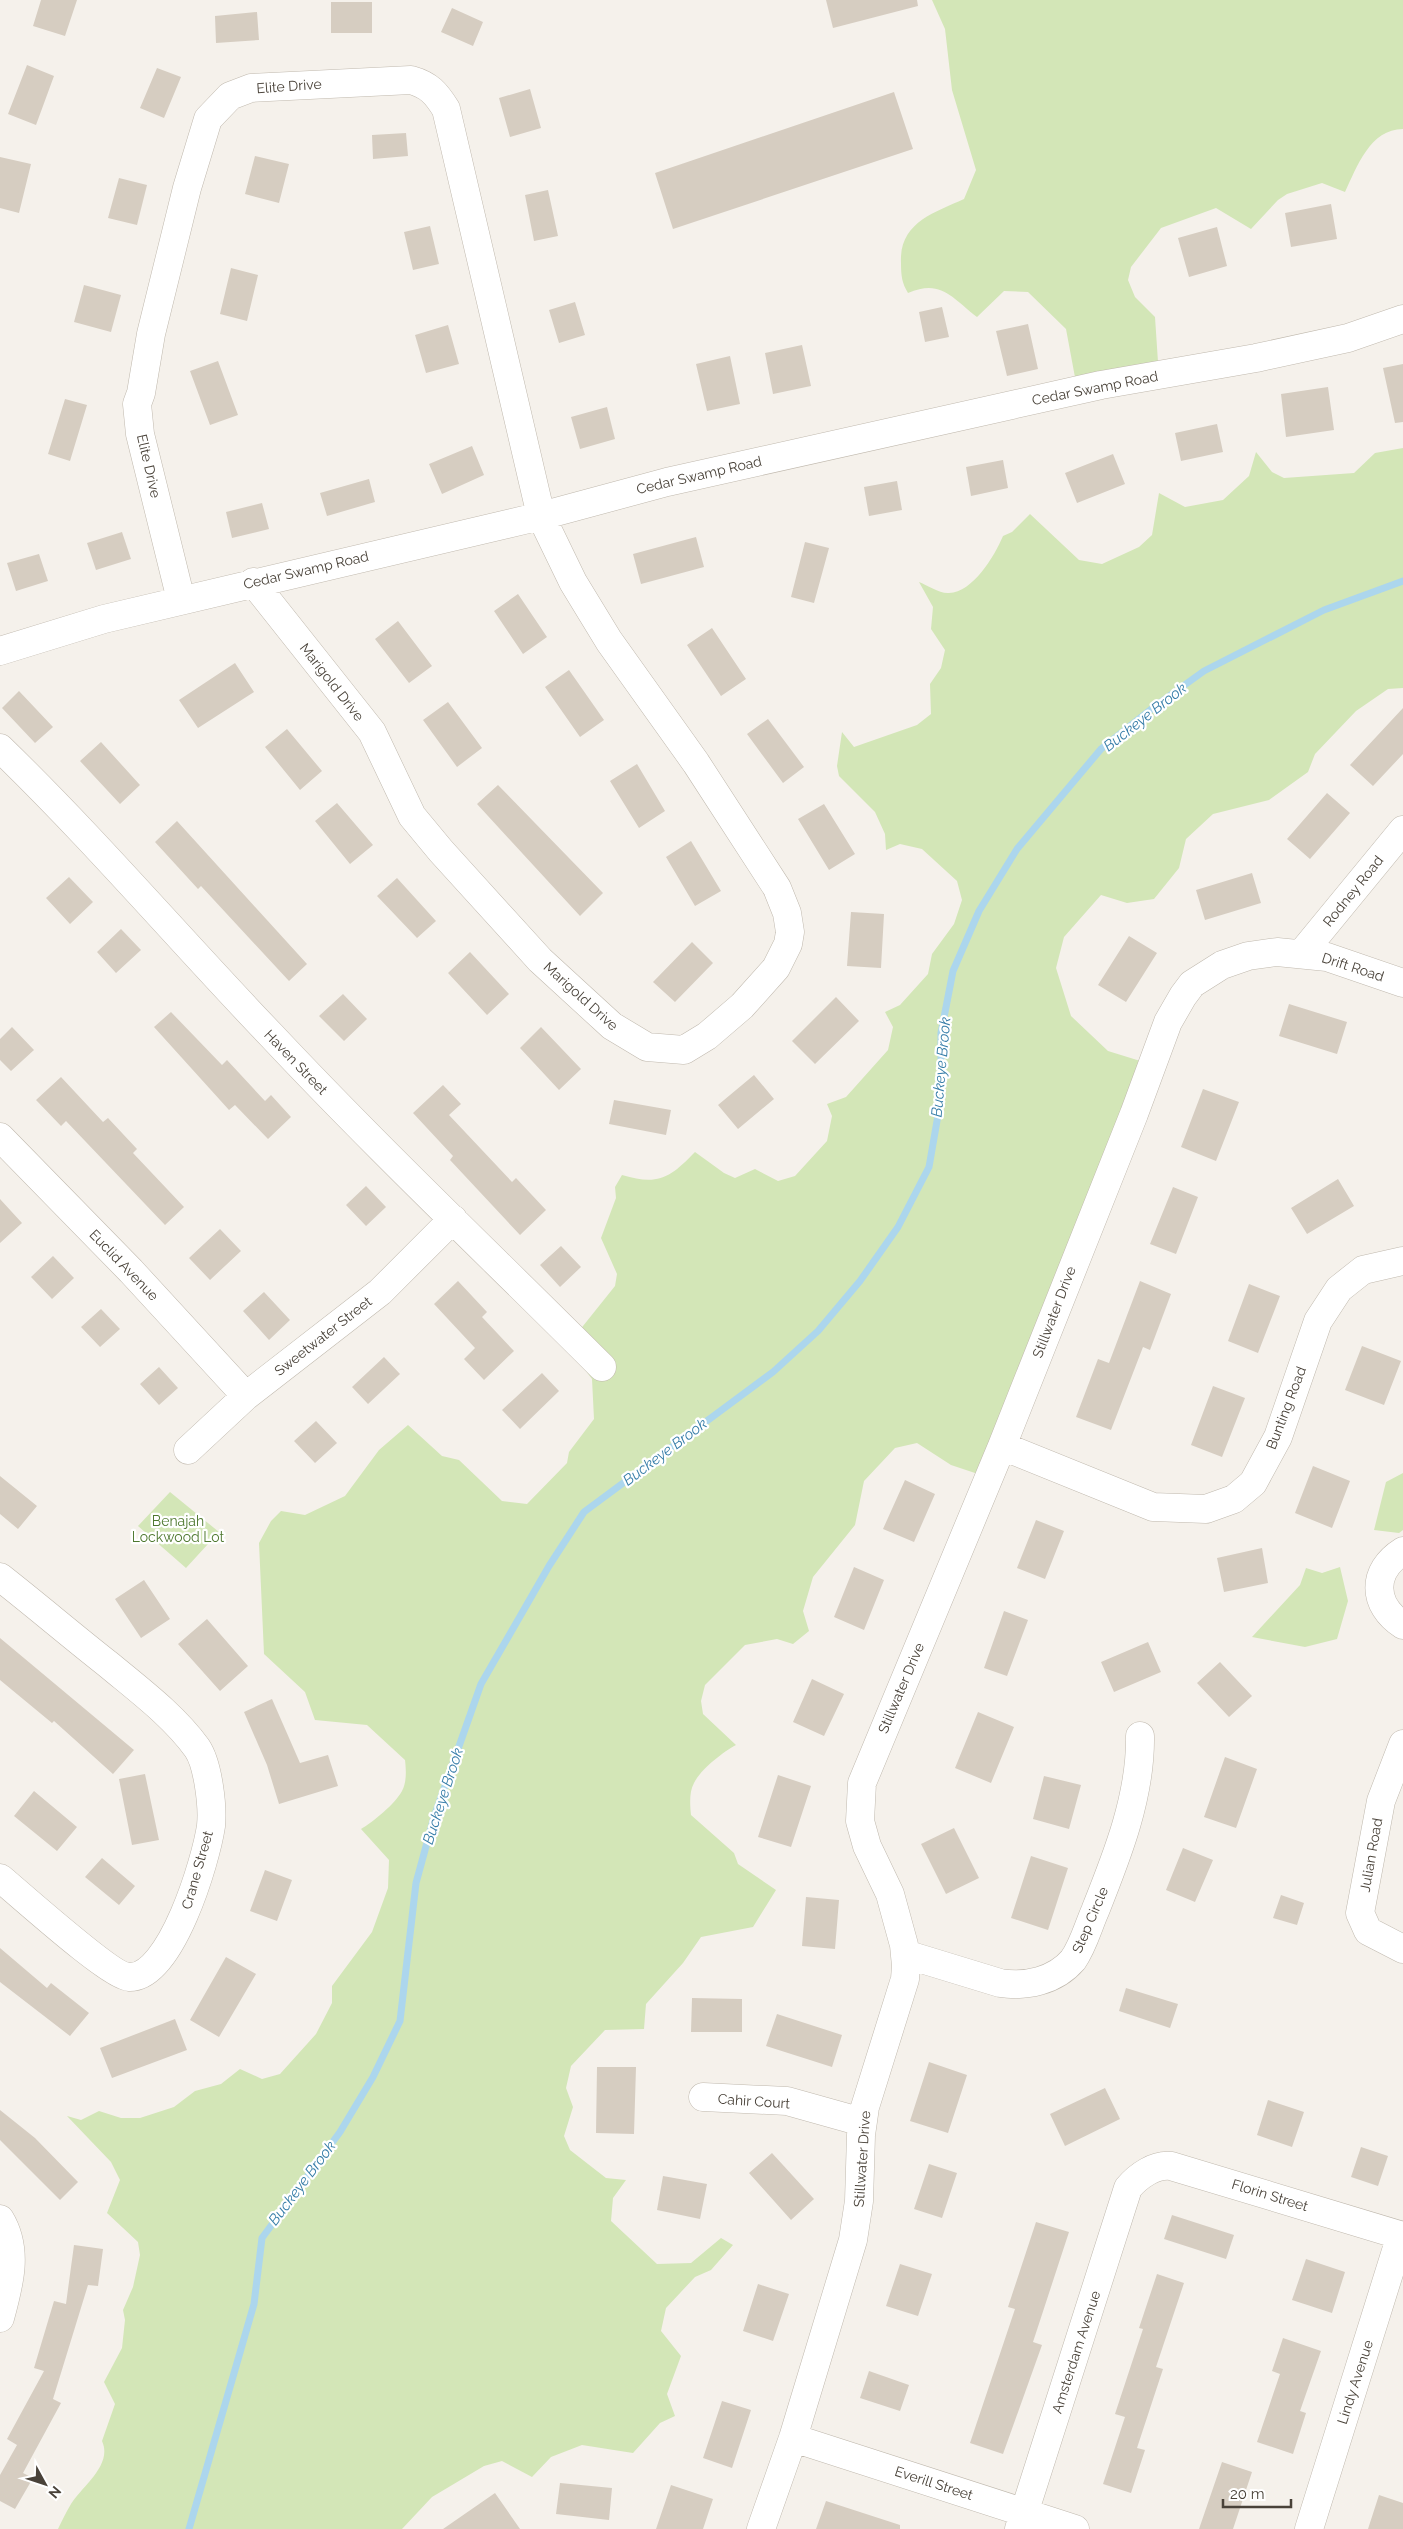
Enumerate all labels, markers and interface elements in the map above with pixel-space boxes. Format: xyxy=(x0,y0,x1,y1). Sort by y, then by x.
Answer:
street label: Elite Drive xyxy=(256,76,322,96)
street label: Cedar Swamp Road xyxy=(1031,368,1159,408)
street label: Elite Drive xyxy=(134,432,164,500)
street label: Cedar Swamp Road xyxy=(635,453,763,497)
street label: Cedar Swamp Road xyxy=(242,548,370,592)
street label: Marigold Drive xyxy=(297,640,367,724)
water label: Buckeye Brook xyxy=(1100,679,1190,755)
street label: Rodney Road xyxy=(1320,852,1386,930)
street label: Drift Road xyxy=(1320,949,1386,985)
street label: Marigold Drive xyxy=(541,959,621,1033)
water label: Buckeye Brook xyxy=(928,1016,954,1118)
street label: Haven Street xyxy=(261,1026,331,1098)
street label: Euclid Avenue xyxy=(86,1226,162,1304)
street label: Stillwater Drive xyxy=(1029,1264,1079,1360)
street label: Sweetwater Street xyxy=(271,1293,375,1379)
street label: Bunting Road xyxy=(1263,1364,1309,1452)
water label: Buckeye Brook xyxy=(619,1415,711,1489)
park label: Benajah Lockwood Lot xyxy=(132,1513,225,1545)
street label: Stillwater Drive xyxy=(875,1640,927,1736)
water label: Buckeye Brook xyxy=(419,1745,467,1847)
street label: Julian Road xyxy=(1357,1817,1385,1893)
street label: Crane Street xyxy=(178,1829,216,1911)
street label: Step Circle xyxy=(1069,1884,1111,1956)
street label: Cahir Court xyxy=(717,2090,791,2112)
street label: Stillwater Drive xyxy=(851,2110,873,2208)
water label: Buckeye Brook xyxy=(265,2137,339,2229)
street label: Florin Street xyxy=(1230,2176,1310,2214)
street label: Amsterdam Avenue xyxy=(1049,2289,1103,2415)
street label: Lindy Avenue xyxy=(1334,2338,1376,2426)
north arrow xyxy=(20,2459,70,2509)
street label: Everill Street xyxy=(893,2463,975,2503)
scale bar xyxy=(1223,2476,1290,2508)
text: N xyxy=(45,2483,65,2502)
text: 20 m xyxy=(1230,2485,1265,2503)

